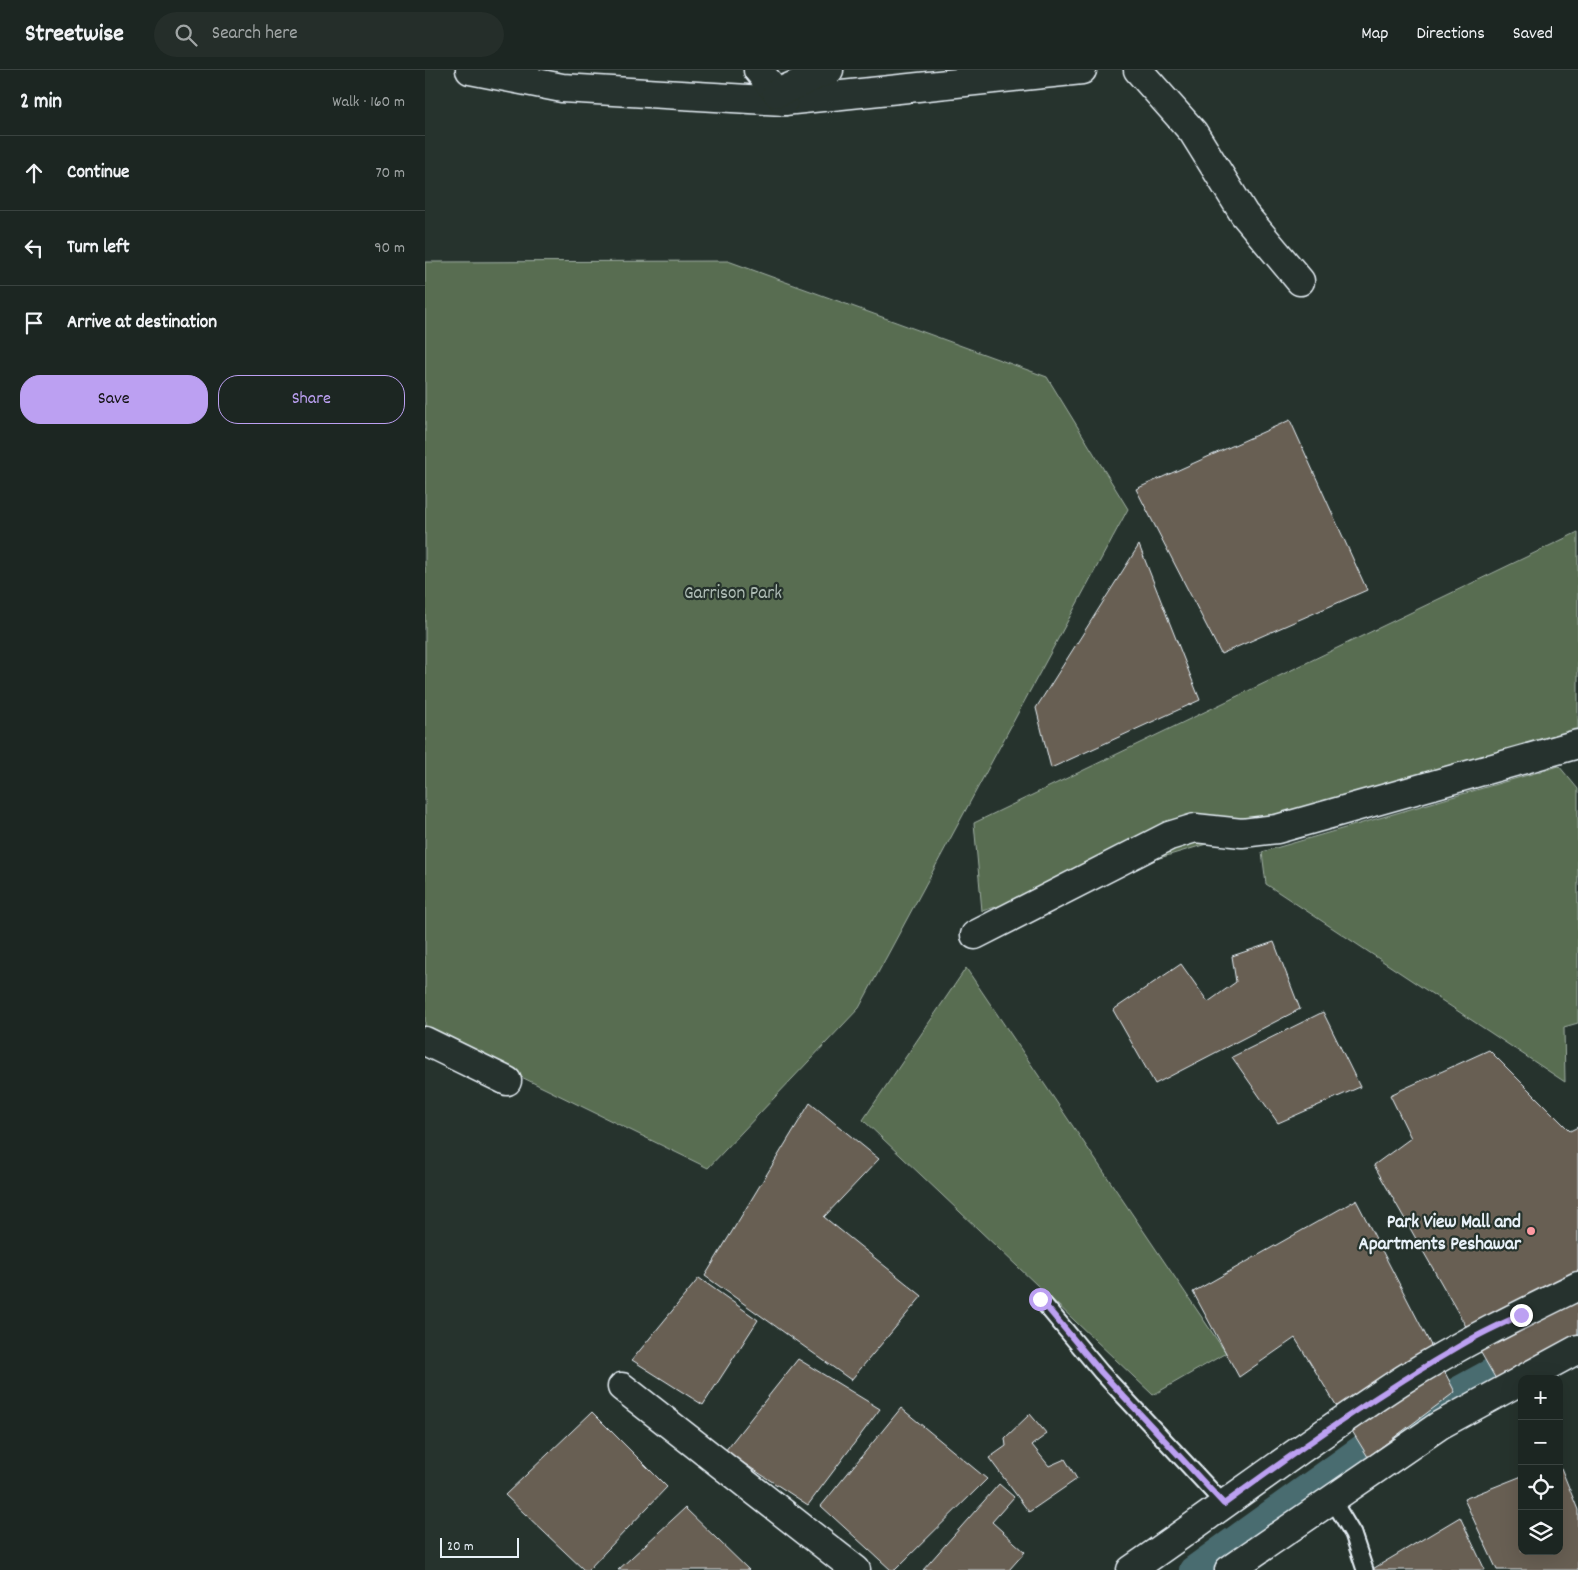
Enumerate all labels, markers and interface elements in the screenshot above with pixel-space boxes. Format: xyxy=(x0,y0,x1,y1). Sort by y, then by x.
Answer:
search box xyxy=(154,12,504,57)
text: Streetwise xyxy=(25,18,124,52)
icon: search xyxy=(172,21,200,49)
text: Search here xyxy=(212,21,298,48)
text: Map xyxy=(1361,22,1388,47)
text: Directions xyxy=(1416,22,1485,47)
text: Saved xyxy=(1513,22,1553,47)
text: 2 min xyxy=(20,88,62,118)
text: Walk · 160 m xyxy=(332,91,405,114)
icon: ahead xyxy=(20,159,48,187)
text: Continue xyxy=(67,160,129,187)
text: 70 m xyxy=(375,162,405,185)
icon: left xyxy=(20,234,48,262)
text: Turn left xyxy=(67,235,130,262)
text: 90 m xyxy=(374,237,405,260)
icon: arrive xyxy=(20,309,48,337)
text: Arrive at destination xyxy=(67,310,217,337)
button: Save xyxy=(20,375,208,424)
button: Share xyxy=(218,375,405,424)
park label: Garrison Park xyxy=(684,581,782,608)
place label: Park View Mall and Apartments Peshawar xyxy=(1359,1210,1522,1259)
marker: Park View Mall and Apartments Peshawar xyxy=(1525,1225,1537,1237)
route start xyxy=(1029,1288,1052,1311)
route end xyxy=(1510,1304,1533,1327)
map controls xyxy=(1518,1375,1563,1555)
button: + xyxy=(1518,1375,1563,1420)
button: − xyxy=(1518,1420,1563,1465)
button: locate xyxy=(1518,1465,1563,1510)
button: layers xyxy=(1518,1510,1563,1555)
scale bar xyxy=(440,1535,519,1558)
text: 20 m xyxy=(447,1537,474,1557)

